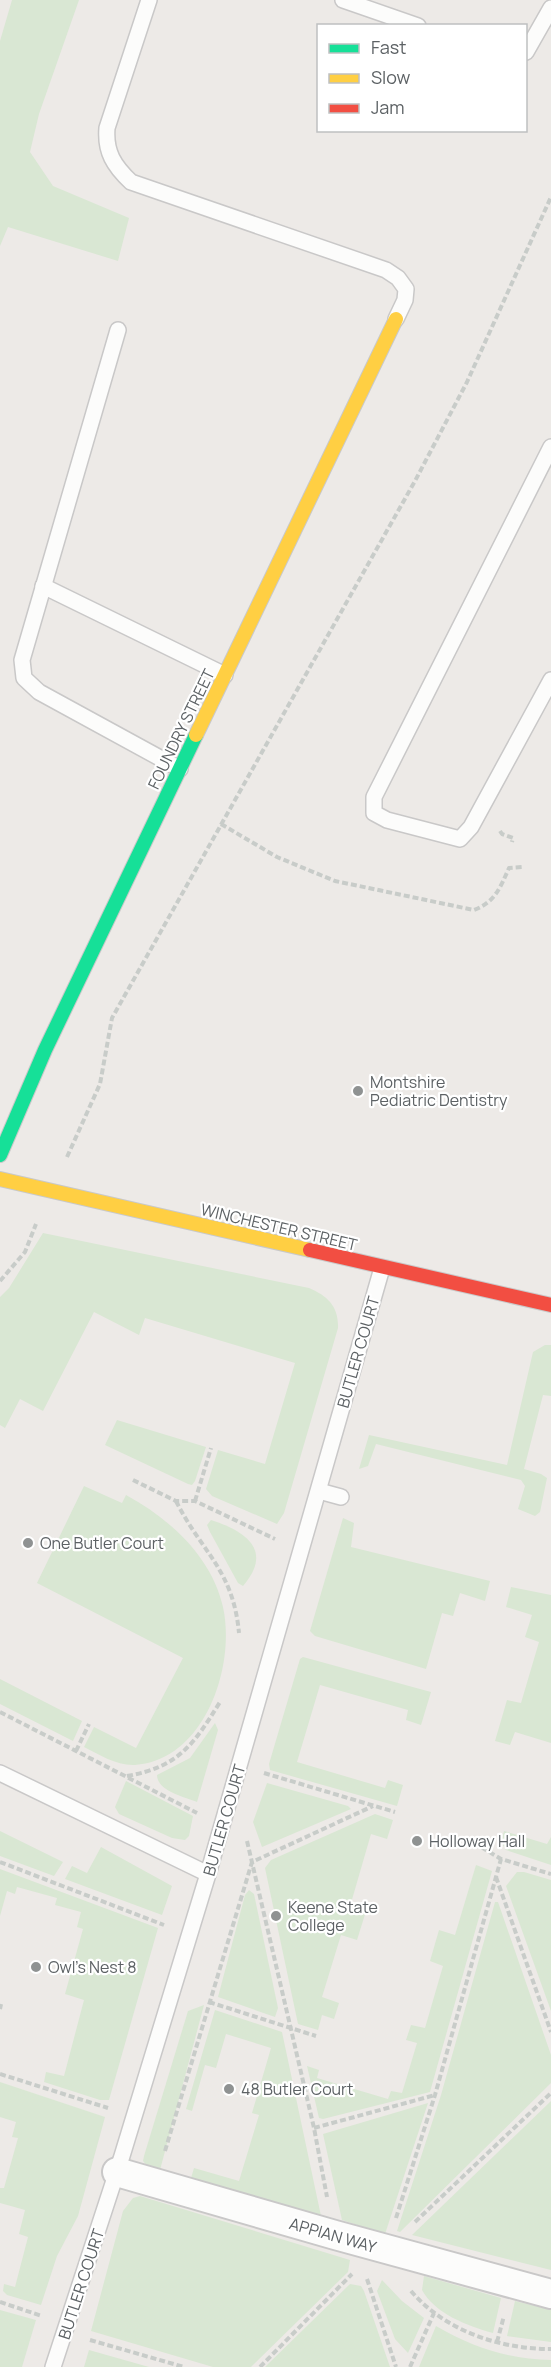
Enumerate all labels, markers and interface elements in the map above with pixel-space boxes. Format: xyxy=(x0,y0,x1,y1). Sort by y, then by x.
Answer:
legend xyxy=(317,24,527,132)
text: Fast xyxy=(371,35,406,59)
text: Slow xyxy=(371,65,411,89)
text: Jam xyxy=(371,95,405,119)
street label: FOUNDRY STREET xyxy=(142,665,220,793)
place label: Montshire Pediatric Dentistry xyxy=(370,1071,508,1111)
marker: Montshire Pediatric Dentistry xyxy=(351,1084,365,1098)
street label: WINCHESTER STREET xyxy=(199,1198,360,1256)
street label: BUTLER COURT xyxy=(332,1293,385,1410)
place label: One Butler Court xyxy=(40,1532,164,1554)
marker: One Butler Court xyxy=(21,1536,35,1550)
street label: BUTLER COURT xyxy=(198,1761,251,1878)
place label: Holloway Hall xyxy=(429,1830,525,1852)
marker: Holloway Hall xyxy=(410,1834,424,1848)
place label: Keene State College xyxy=(288,1896,378,1936)
marker: Keene State College xyxy=(269,1909,283,1923)
place label: Owl's Nest 8 xyxy=(48,1956,137,1978)
marker: Owl's Nest 8 xyxy=(29,1960,43,1974)
place label: 48 Butler Court xyxy=(241,2078,353,2100)
marker: 48 Butler Court xyxy=(222,2082,236,2096)
street label: APPIAN WAY xyxy=(287,2212,379,2258)
street label: BUTLER COURT xyxy=(53,2225,109,2342)

